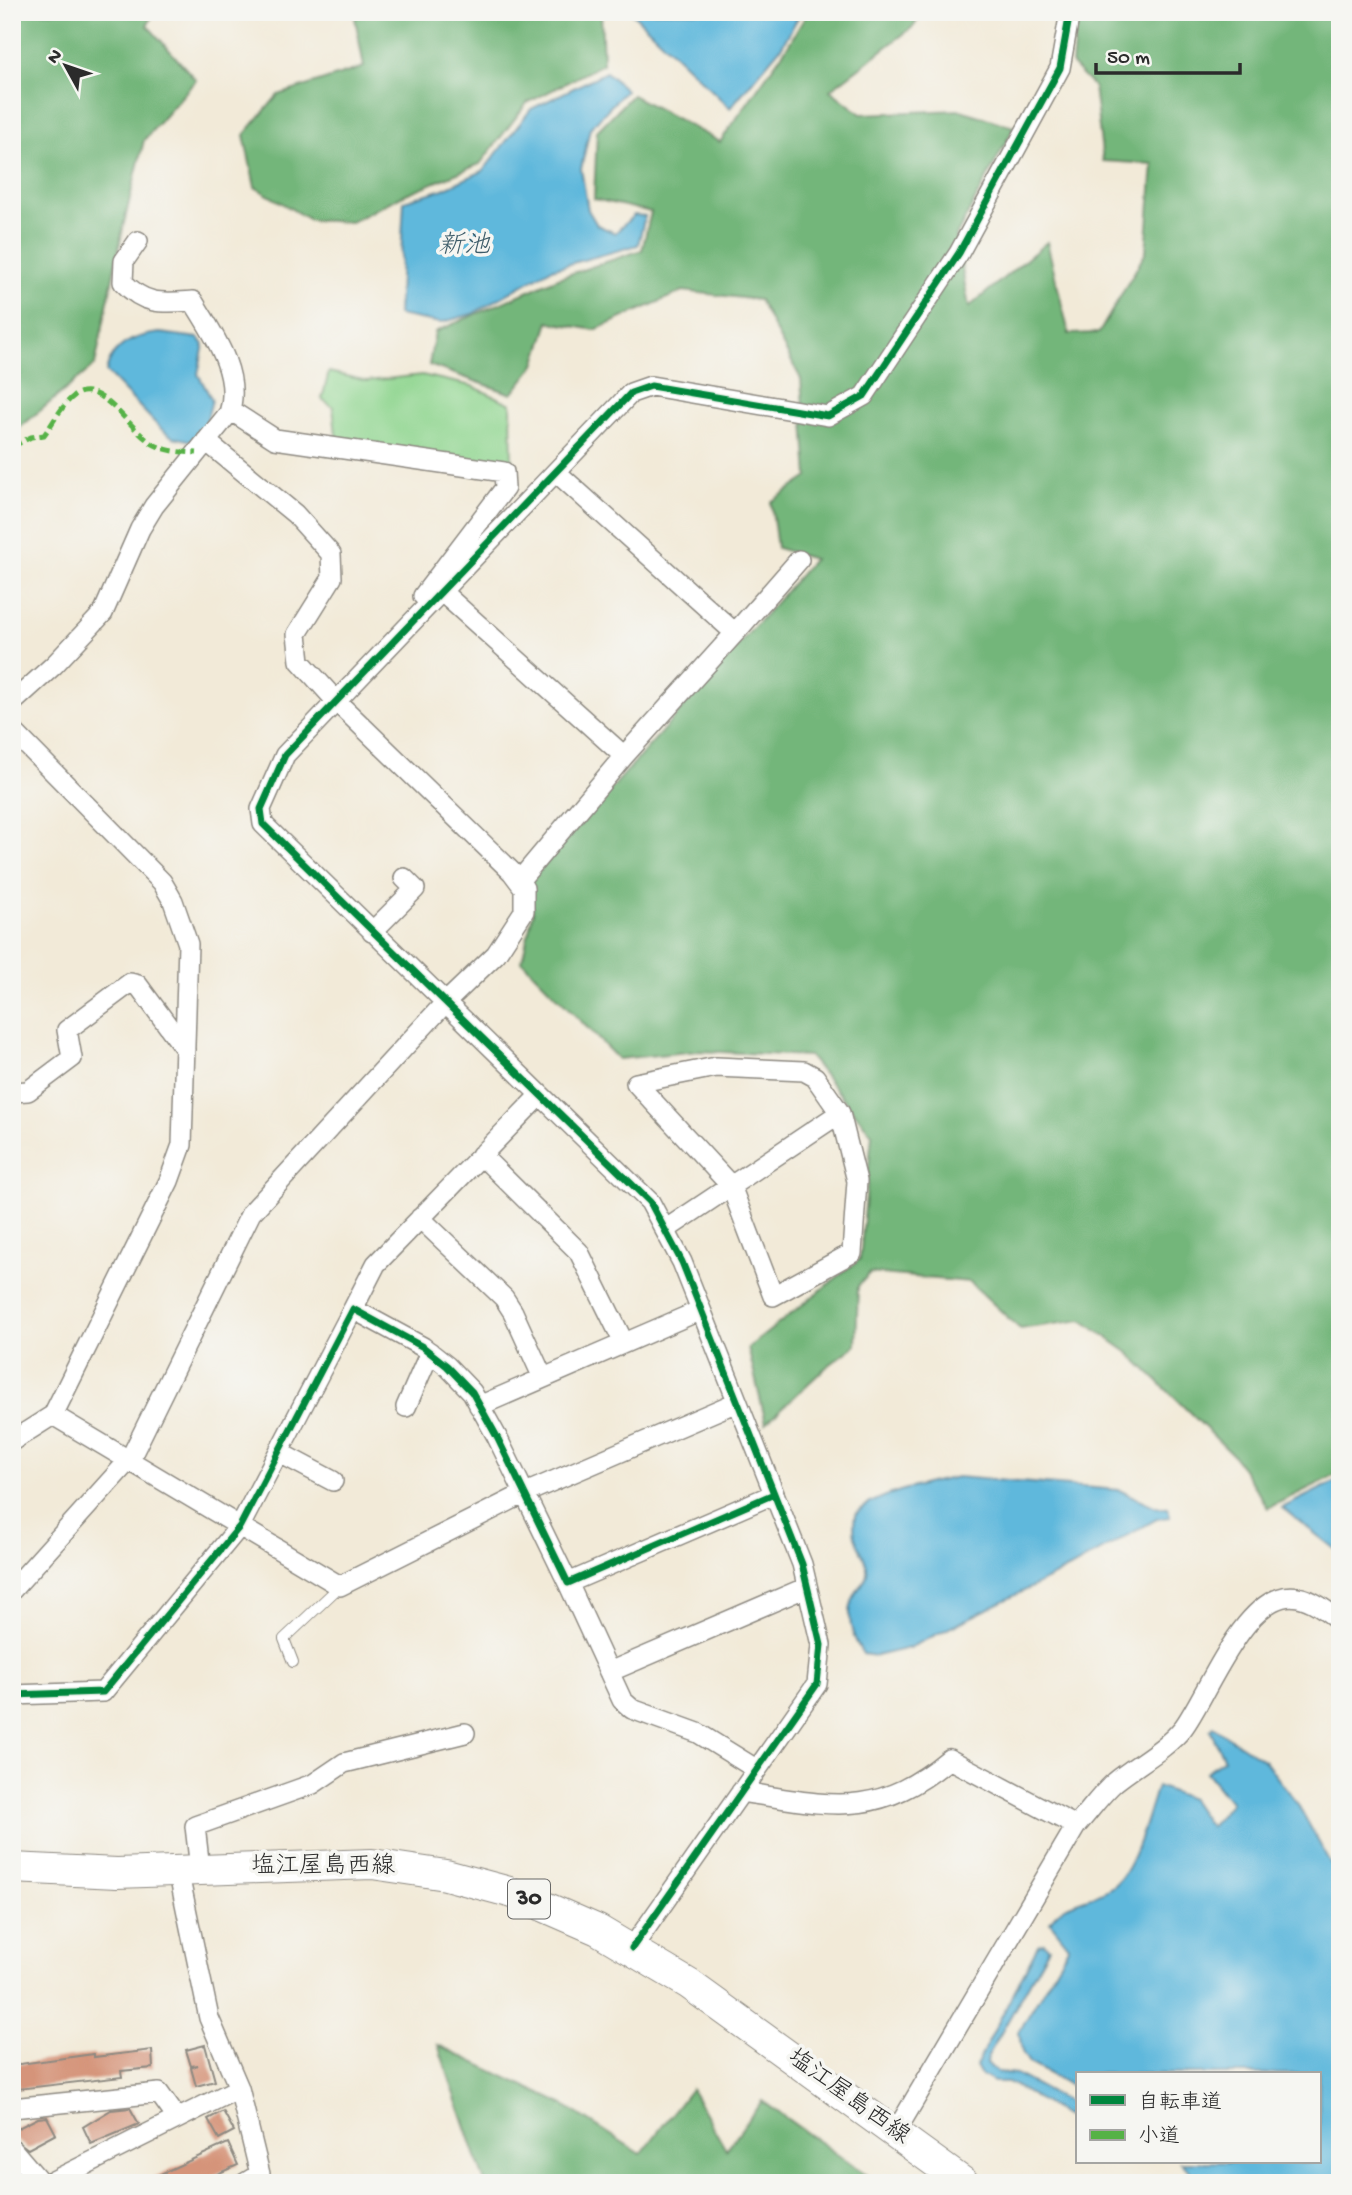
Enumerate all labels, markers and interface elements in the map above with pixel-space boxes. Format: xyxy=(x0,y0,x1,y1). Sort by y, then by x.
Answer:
north arrow xyxy=(32,32,102,102)
scale bar xyxy=(1096,32,1240,76)
text: N xyxy=(43,45,68,69)
text: 50 m xyxy=(1107,47,1150,72)
water label: 新池 xyxy=(438,231,491,263)
street label: 塩江屋島西線 xyxy=(251,1852,395,1882)
road number: 30 xyxy=(508,1880,550,1918)
street label: 塩江屋島西線 xyxy=(781,2043,915,2152)
legend xyxy=(1076,2072,1320,2164)
text: 自転車道 xyxy=(1138,2090,1222,2117)
text: 小道 xyxy=(1138,2125,1180,2151)

